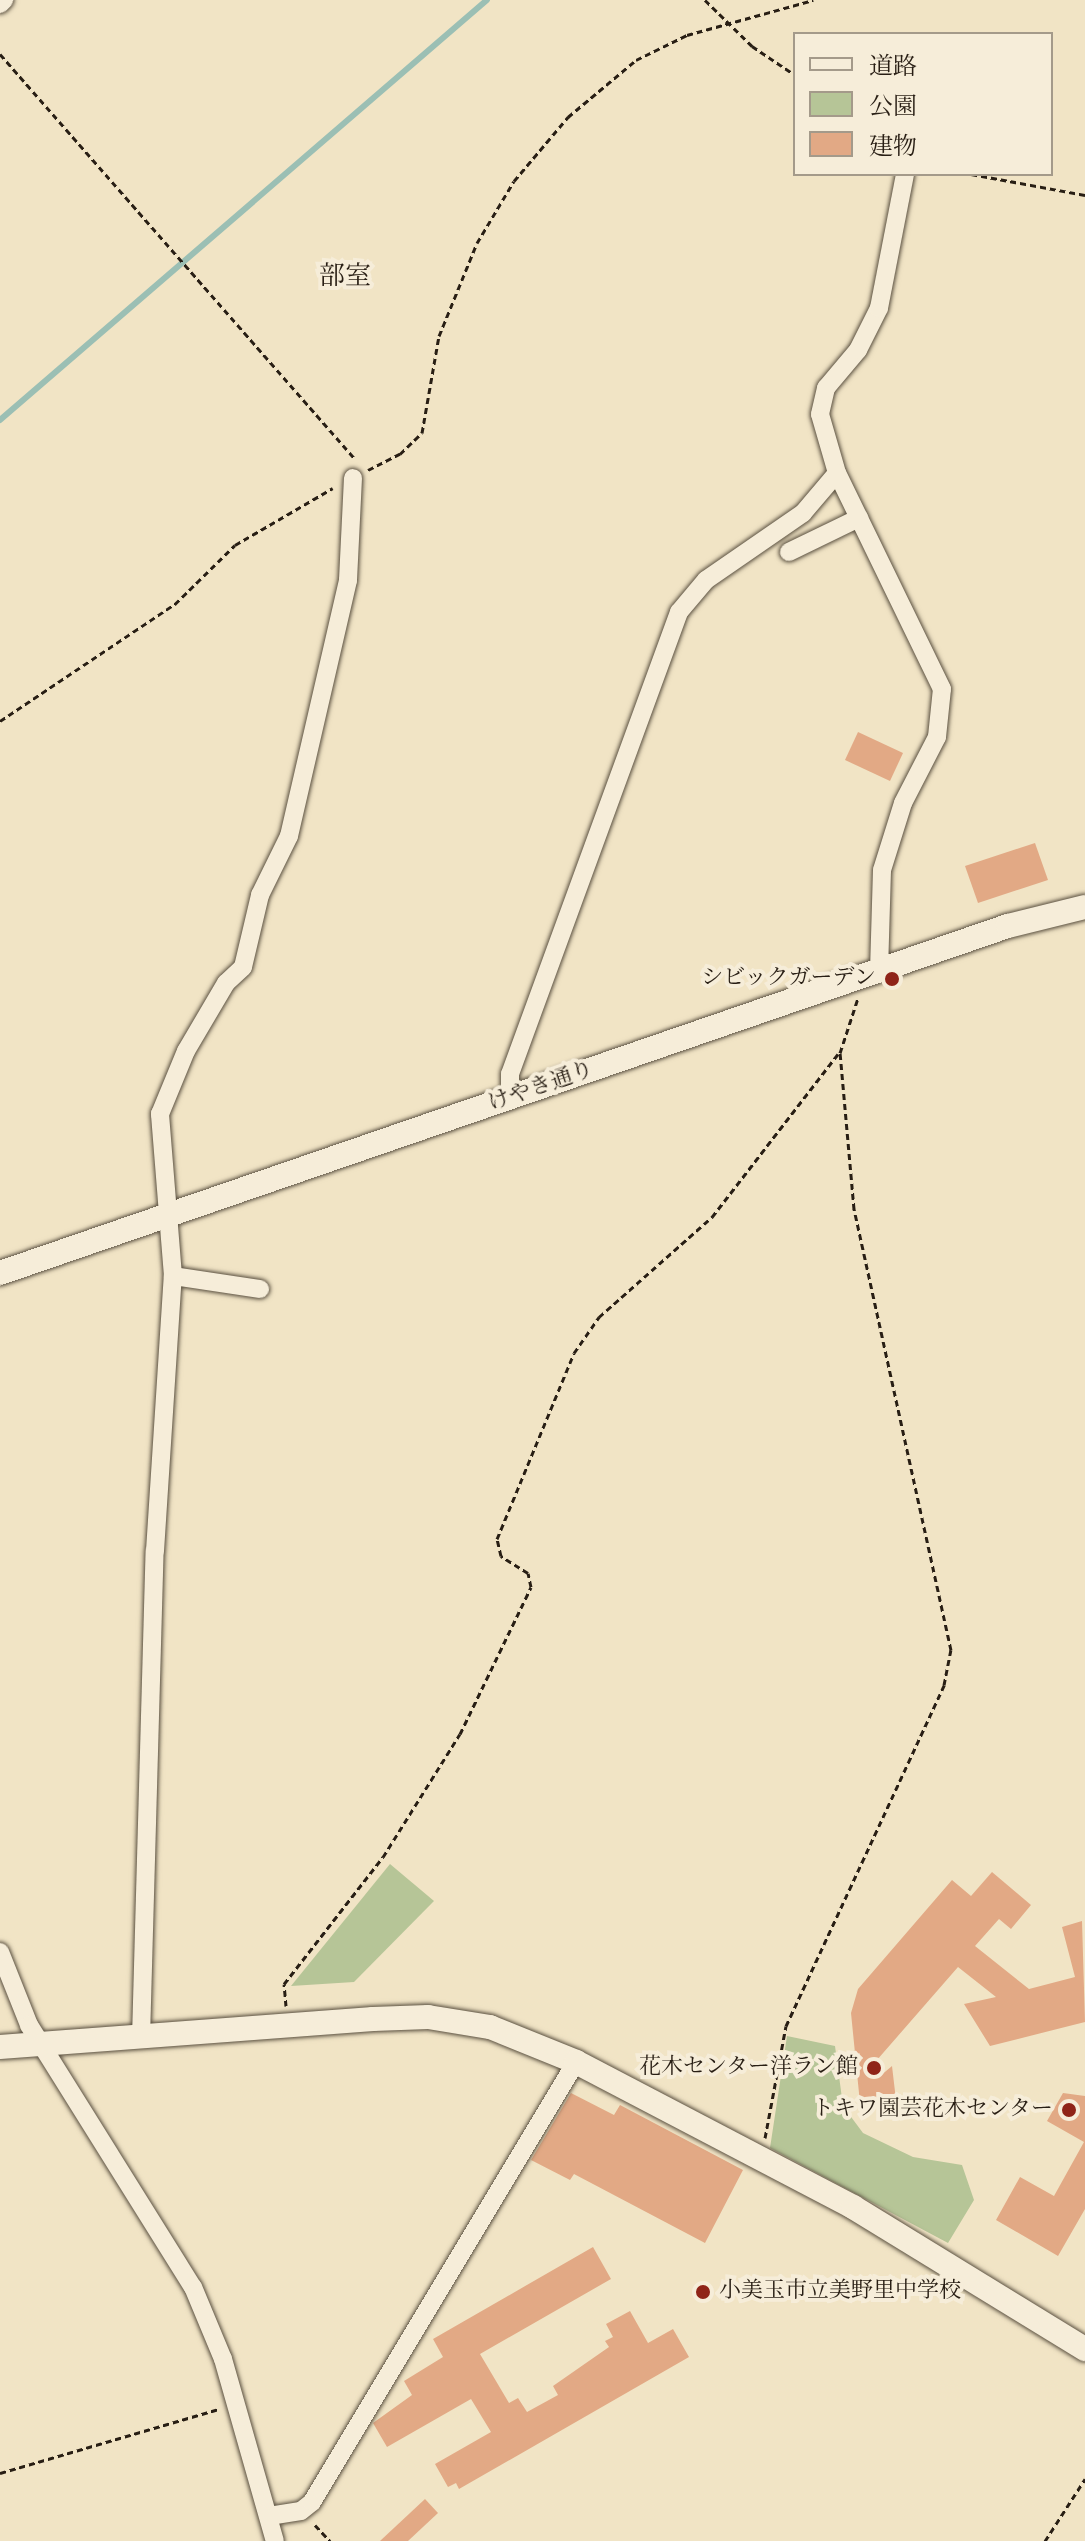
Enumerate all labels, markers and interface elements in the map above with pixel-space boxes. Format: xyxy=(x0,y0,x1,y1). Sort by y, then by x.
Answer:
legend xyxy=(793,32,1053,176)
text: 道路 xyxy=(869,56,917,80)
text: 公園 xyxy=(869,96,917,120)
text: 建物 xyxy=(869,136,917,160)
district label: 部室 xyxy=(319,262,371,294)
place label: シビックガーデン xyxy=(700,966,876,992)
marker: シビックガーデン xyxy=(883,970,901,988)
street label: けやき通り xyxy=(485,1057,597,1117)
place label: 花木センター洋ラン館 xyxy=(638,2055,858,2081)
marker: 花木センター洋ラン館 xyxy=(865,2059,883,2077)
place label: トキワ園芸花木センター xyxy=(811,2097,1053,2123)
marker: トキワ園芸花木センター xyxy=(1060,2101,1078,2119)
place label: 小美玉市立美野里中学校 xyxy=(719,2279,961,2305)
marker: 小美玉市立美野里中学校 xyxy=(694,2283,712,2301)

